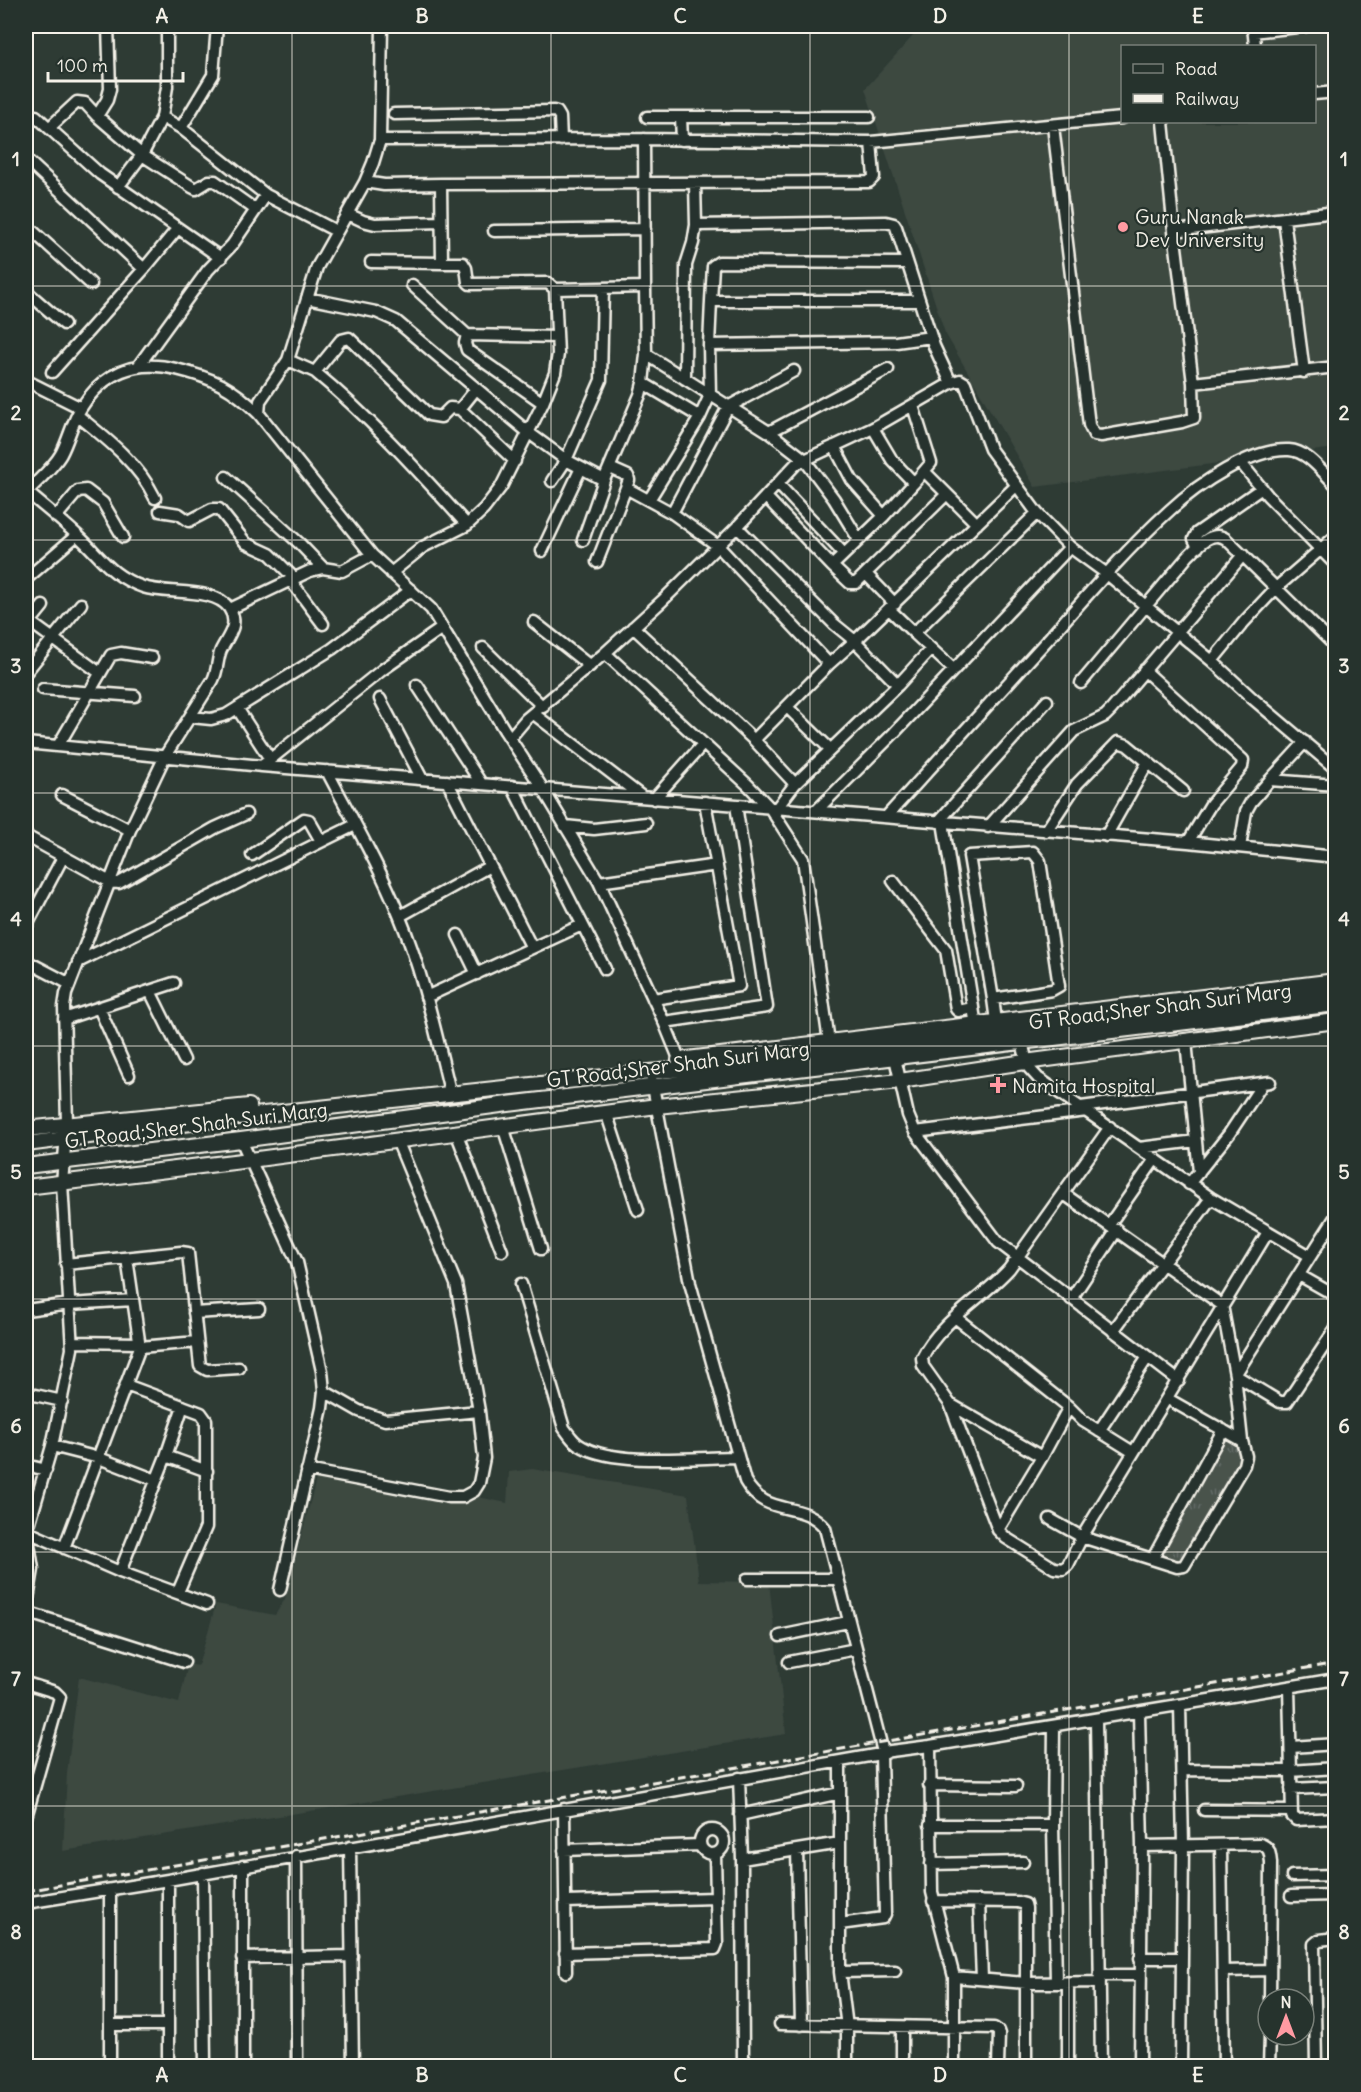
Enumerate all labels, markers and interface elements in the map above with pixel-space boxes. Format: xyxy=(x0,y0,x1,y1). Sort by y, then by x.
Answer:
text: A xyxy=(156,3,169,28)
text: B xyxy=(415,3,429,28)
text: C xyxy=(673,3,687,28)
text: D xyxy=(933,3,947,28)
text: E xyxy=(1192,3,1204,28)
scale bar xyxy=(48,45,183,83)
legend xyxy=(1121,45,1316,123)
text: 100 m xyxy=(57,54,108,77)
text: Road xyxy=(1175,57,1218,80)
text: Railway xyxy=(1175,87,1239,110)
text: 1 xyxy=(12,146,20,171)
text: 1 xyxy=(1340,146,1348,171)
place label: Guru Nanak Dev University xyxy=(1135,204,1264,252)
marker: Guru Nanak Dev University xyxy=(1116,220,1130,234)
text: 2 xyxy=(11,400,22,425)
text: 2 xyxy=(1339,400,1350,425)
text: 3 xyxy=(10,653,22,678)
text: 3 xyxy=(1338,653,1350,678)
text: 4 xyxy=(10,906,22,931)
text: 4 xyxy=(1338,906,1350,931)
street label: GT Road;Sher Shah Suri Marg xyxy=(1027,977,1293,1035)
street label: GT Road;Sher Shah Suri Marg xyxy=(545,1035,811,1093)
place label: Namita Hospital xyxy=(1012,1073,1155,1098)
marker: Namita Hospital xyxy=(989,1076,1007,1094)
street label: GT Road;Sher Shah Suri Marg xyxy=(63,1096,329,1154)
text: 5 xyxy=(10,1159,22,1184)
text: 5 xyxy=(1338,1159,1350,1184)
text: 6 xyxy=(10,1413,22,1438)
text: 6 xyxy=(1338,1413,1350,1438)
text: 7 xyxy=(11,1666,21,1691)
text: 7 xyxy=(1339,1666,1349,1691)
text: 8 xyxy=(10,1919,22,1944)
text: 8 xyxy=(1338,1919,1350,1944)
north arrow xyxy=(1256,1987,1316,2047)
text: N xyxy=(1280,1992,1292,2012)
text: A xyxy=(156,2062,169,2087)
text: B xyxy=(415,2062,429,2087)
text: C xyxy=(673,2062,687,2087)
text: D xyxy=(933,2062,947,2087)
text: E xyxy=(1192,2062,1204,2087)

